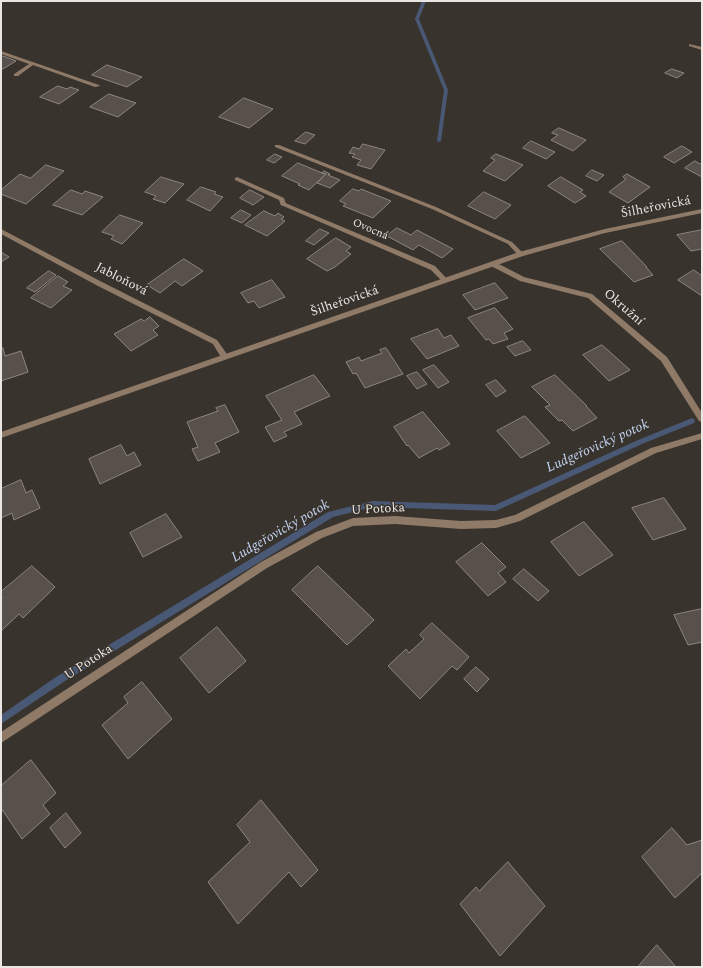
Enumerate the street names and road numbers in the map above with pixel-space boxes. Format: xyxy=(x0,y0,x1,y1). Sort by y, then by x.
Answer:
street label: Šilheřovická xyxy=(620,194,692,222)
street label: Ovocná xyxy=(350,217,390,243)
street label: Jabloňová xyxy=(92,260,150,300)
street label: Šilheřovická xyxy=(309,283,381,321)
street label: Okružní xyxy=(600,286,646,330)
street label: U Potoka xyxy=(351,501,405,519)
street label: U Potoka xyxy=(62,642,116,684)

